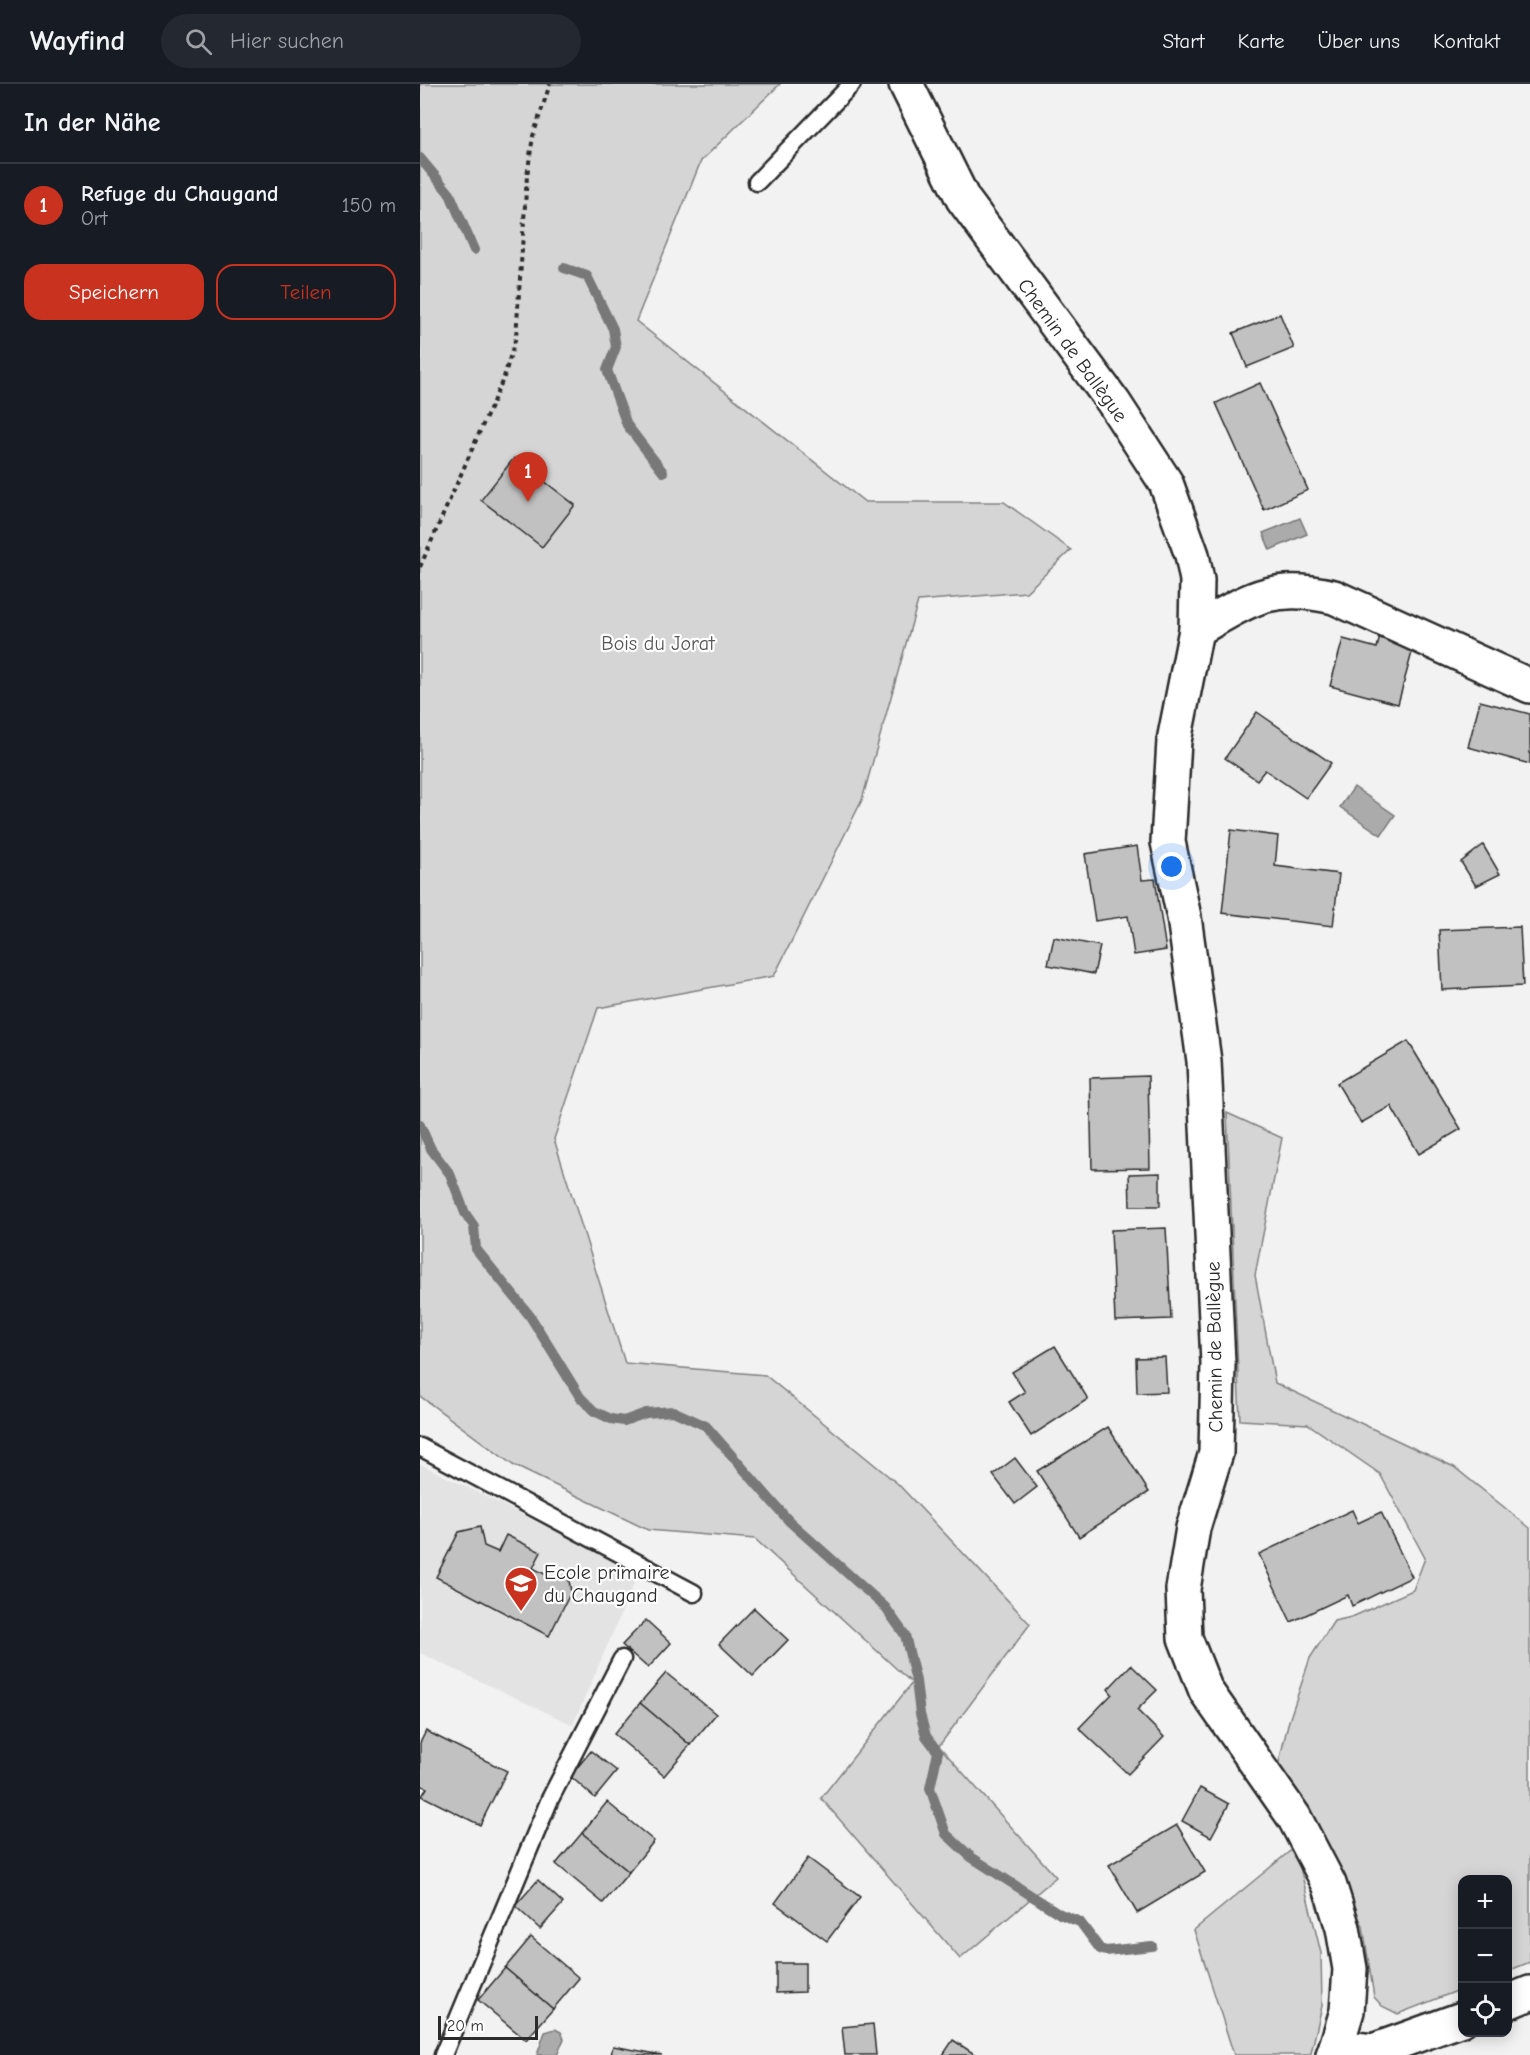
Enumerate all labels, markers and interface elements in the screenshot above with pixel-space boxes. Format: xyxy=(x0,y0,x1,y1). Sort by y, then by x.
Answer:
search box xyxy=(161,14,581,68)
text: Wayfind xyxy=(30,25,125,57)
icon: search xyxy=(182,25,215,58)
text: Hier suchen xyxy=(230,28,344,54)
text: Start xyxy=(1162,29,1205,53)
text: Karte xyxy=(1238,29,1284,53)
text: Über uns xyxy=(1317,29,1400,53)
text: Kontakt xyxy=(1433,29,1500,53)
text: In der Nähe xyxy=(24,108,161,138)
text: Refuge du Chaugand xyxy=(81,181,279,207)
text: 1 xyxy=(40,194,47,217)
text: 150 m xyxy=(342,194,396,217)
text: Ort xyxy=(81,207,108,230)
button: Speichern xyxy=(24,264,204,320)
button: Teilen xyxy=(216,264,396,320)
street label: Chemin de Ballègue xyxy=(1013,274,1132,426)
pin: 1 xyxy=(508,452,548,502)
park label: Bois du Jorat xyxy=(601,632,716,655)
your location xyxy=(1157,852,1186,881)
street label: Chemin de Ballègue xyxy=(1202,1261,1227,1433)
place label: Ecole primaire du Chaugand xyxy=(544,1561,669,1607)
school or university icon: Ecole primaire du Chaugand xyxy=(503,1565,539,1612)
map controls xyxy=(1458,1875,1512,2037)
button: + xyxy=(1458,1875,1512,1929)
button: − xyxy=(1458,1929,1512,1983)
button: locate xyxy=(1458,1983,1512,2037)
scale bar xyxy=(438,2013,538,2040)
text: 20 m xyxy=(447,2017,484,2035)

